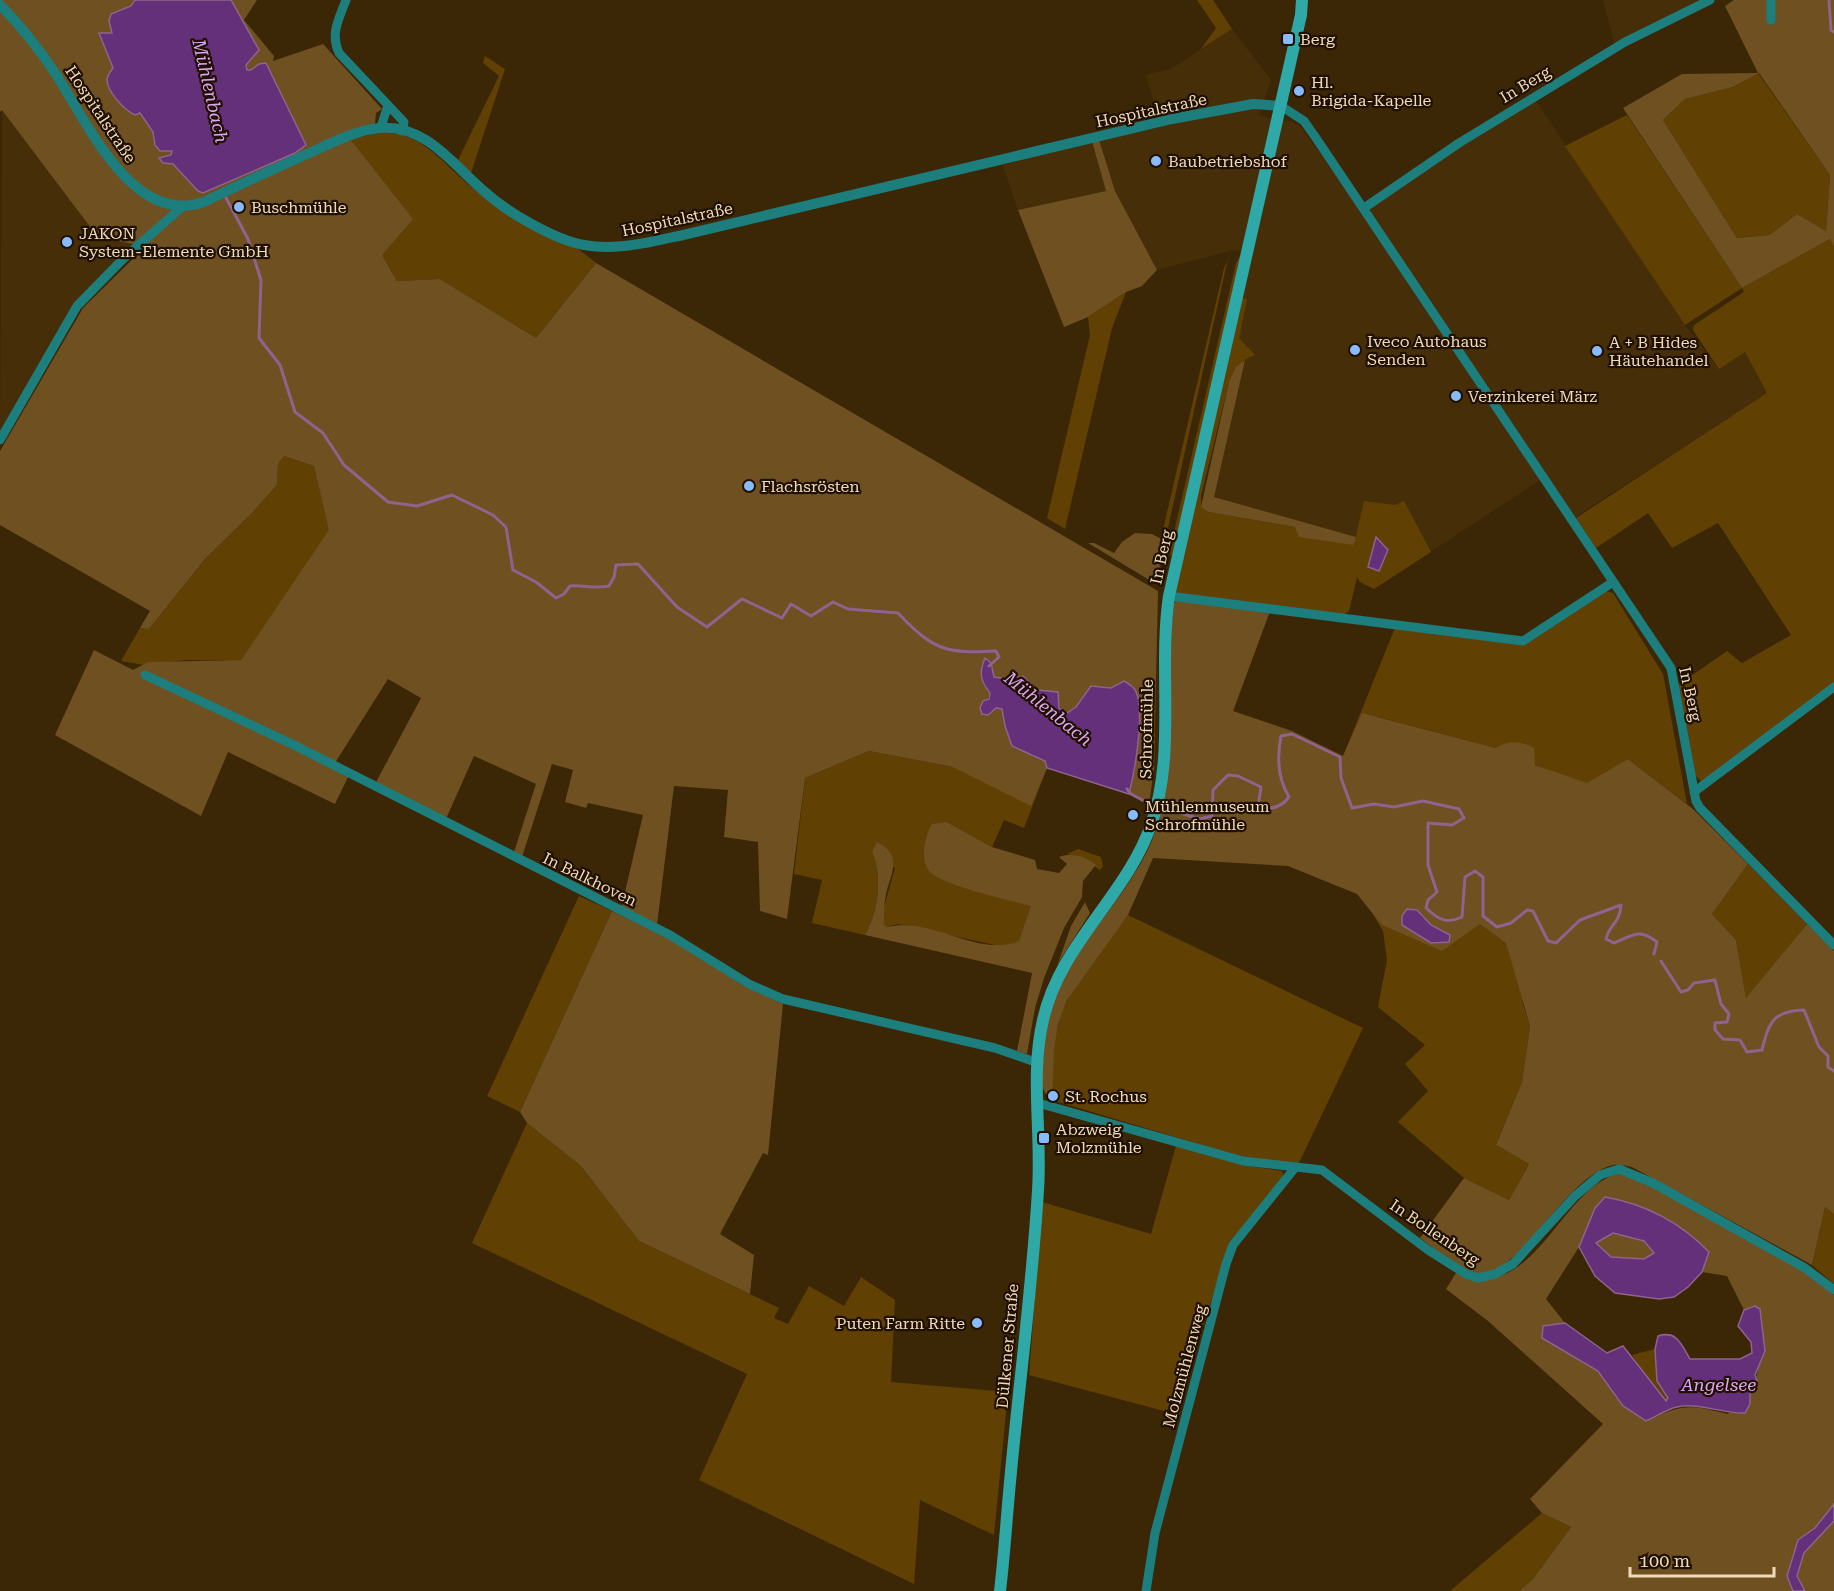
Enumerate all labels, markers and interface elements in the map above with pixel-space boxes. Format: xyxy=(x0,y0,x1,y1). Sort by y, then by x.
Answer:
place label: Berg xyxy=(1300,30,1336,49)
marker: Berg xyxy=(1281,32,1295,46)
water label: Mühlenbach xyxy=(188,36,233,145)
street label: Hospitalstraße xyxy=(61,62,140,167)
street label: In Berg xyxy=(1497,62,1555,107)
place label: Hl. Brigida-Kapelle xyxy=(1311,73,1432,110)
marker: Hl. Brigida-Kapelle xyxy=(1292,84,1306,98)
street label: Hospitalstraße xyxy=(1094,89,1209,132)
place label: Baubetriebshof xyxy=(1168,152,1287,171)
marker: Baubetriebshof xyxy=(1149,154,1163,168)
place label: Buschmühle xyxy=(251,198,347,217)
street label: Hospitalstraße xyxy=(620,198,735,241)
marker: Buschmühle xyxy=(232,200,246,214)
place label: JAKON System-Elemente GmbH xyxy=(79,224,269,261)
marker: JAKON System-Elemente GmbH xyxy=(60,235,74,249)
place label: Iveco Autohaus Senden xyxy=(1367,332,1487,369)
place label: A + B Hides Häutehandel xyxy=(1609,333,1708,370)
marker: Iveco Autohaus Senden xyxy=(1348,343,1362,357)
marker: A + B Hides Häutehandel xyxy=(1590,344,1604,358)
place label: Verzinkerei März xyxy=(1468,387,1598,406)
marker: Verzinkerei März xyxy=(1449,389,1463,403)
place label: Flachsrösten xyxy=(761,477,860,496)
marker: Flachsrösten xyxy=(742,479,756,493)
street label: In Berg xyxy=(1146,527,1177,586)
street label: In Berg xyxy=(1675,665,1706,724)
water label: Mühlenbach xyxy=(1000,666,1096,750)
street label: Schrofmühle xyxy=(1136,679,1157,779)
place label: Mühlenmuseum Schrofmühle xyxy=(1145,797,1270,834)
marker: Mühlenmuseum Schrofmühle xyxy=(1126,808,1140,822)
street label: In Balkhoven xyxy=(540,848,640,910)
place label: St. Rochus xyxy=(1065,1087,1147,1106)
marker: St. Rochus xyxy=(1046,1089,1060,1103)
place label: Abzweig Molzmühle xyxy=(1056,1120,1142,1157)
marker: Abzweig Molzmühle xyxy=(1037,1131,1051,1145)
street label: In Bollenberg xyxy=(1386,1195,1484,1270)
street label: Dülkener Straße xyxy=(993,1283,1022,1409)
street label: Molzmühlenweg xyxy=(1159,1302,1210,1430)
place label: Puten Farm Ritte xyxy=(836,1314,965,1333)
marker: Puten Farm Ritte xyxy=(970,1316,984,1330)
water label: Angelsee xyxy=(1681,1374,1756,1395)
scale bar xyxy=(1630,1540,1774,1578)
text: 100 m xyxy=(1639,1550,1690,1571)

